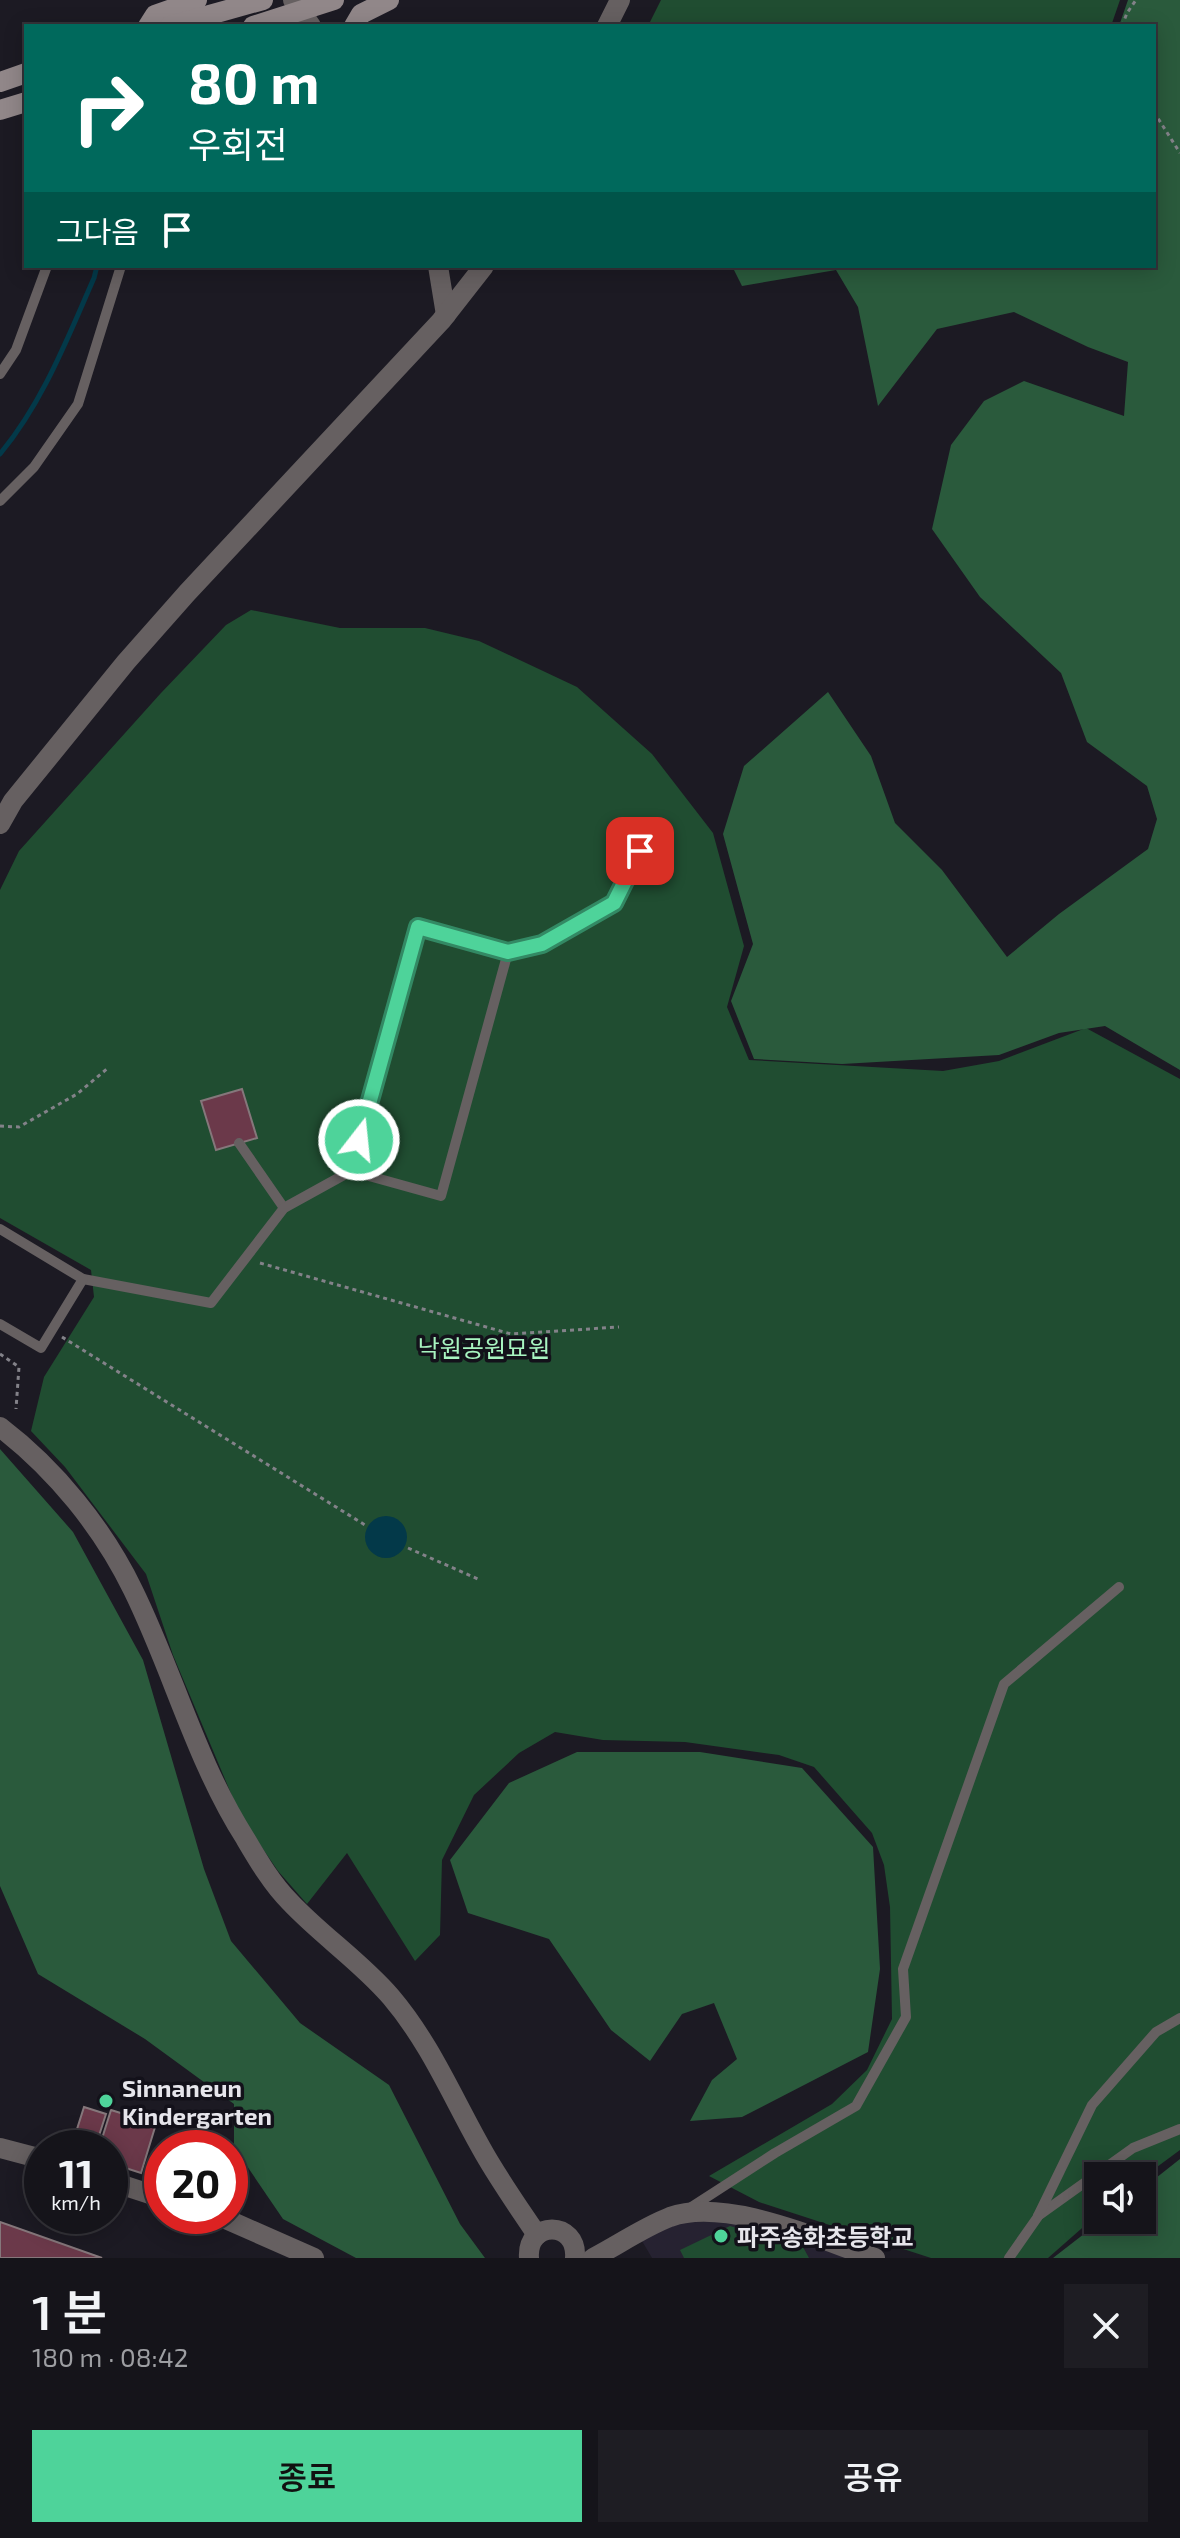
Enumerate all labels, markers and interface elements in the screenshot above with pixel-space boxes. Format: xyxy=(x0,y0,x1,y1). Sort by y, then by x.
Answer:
text: 80 m xyxy=(188,48,320,115)
icon: right xyxy=(56,56,160,160)
text: 우회전 xyxy=(188,122,287,165)
icon: arrive xyxy=(155,208,199,252)
text: 그다음 xyxy=(56,213,139,249)
pin xyxy=(606,817,674,885)
icon: arrive xyxy=(618,829,662,873)
position arrow xyxy=(317,1098,401,1182)
park label: 낙원공원묘원 xyxy=(418,1333,550,1362)
place label: Sinnaneun Kindergarten xyxy=(122,2073,272,2130)
marker: Sinnaneun Kindergarten xyxy=(97,2092,115,2110)
speed limit sign: 20 xyxy=(144,2130,248,2234)
text: 11 xyxy=(59,2148,93,2196)
map controls xyxy=(1084,2162,1156,2234)
button: sound xyxy=(1084,2162,1156,2234)
text: km/h xyxy=(51,2190,101,2214)
place label: 파주송화초등학교 xyxy=(737,2222,914,2251)
marker: 파주송화초등학교 xyxy=(712,2227,730,2245)
text: 1 분 xyxy=(32,2282,107,2340)
button: close xyxy=(1064,2284,1148,2368)
text: 180 m · 08:42 xyxy=(32,2341,188,2372)
button: 종료 xyxy=(32,2430,582,2522)
button: 공유 xyxy=(598,2430,1148,2522)

